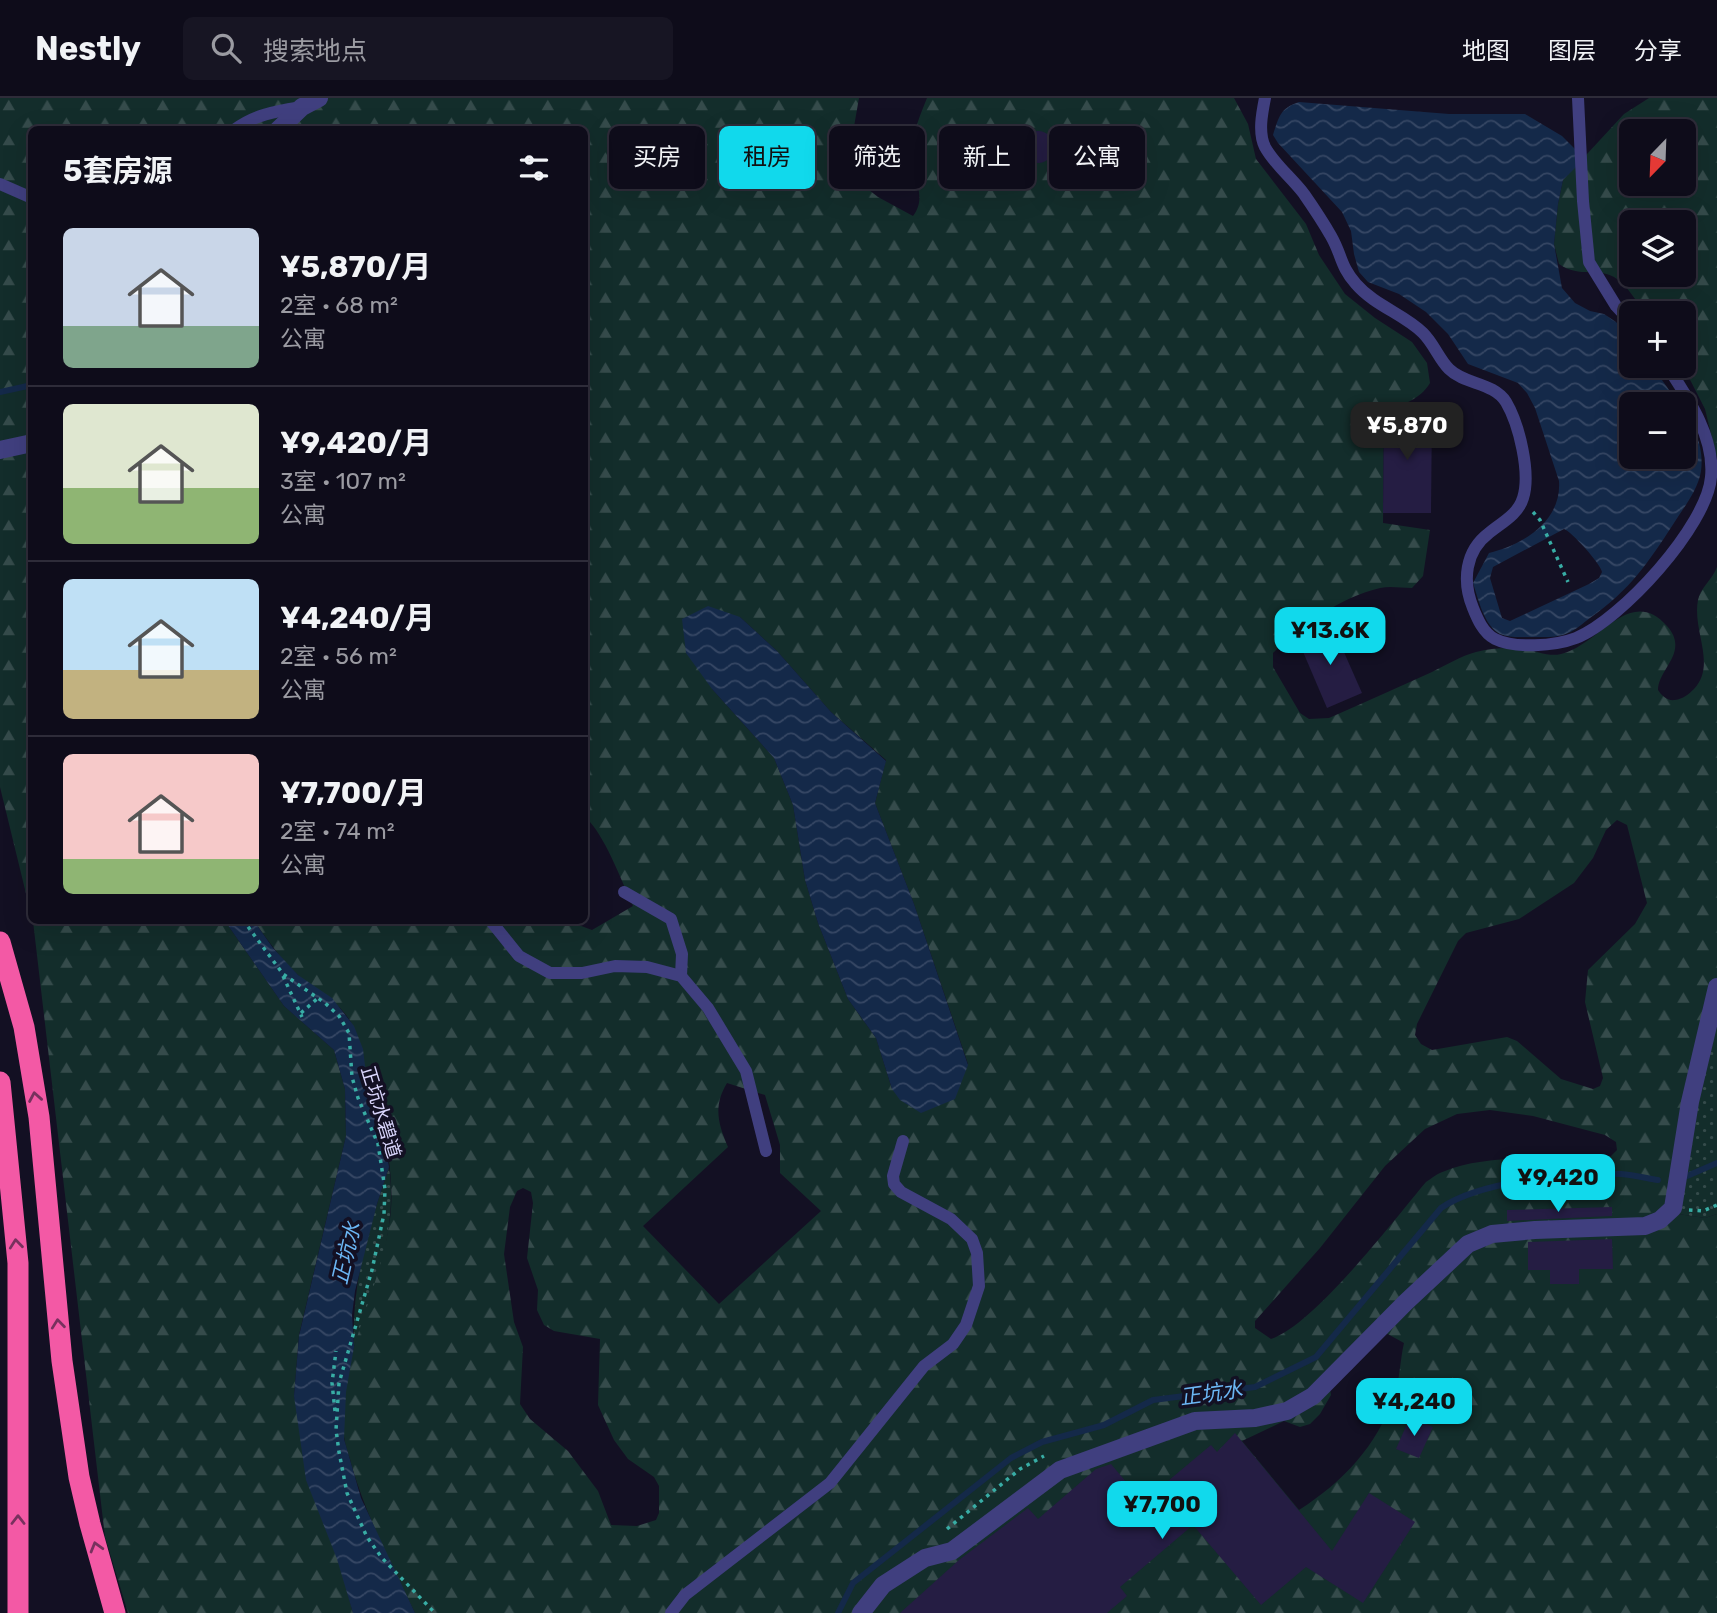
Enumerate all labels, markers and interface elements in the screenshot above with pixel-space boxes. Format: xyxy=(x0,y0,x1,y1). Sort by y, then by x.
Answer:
search box xyxy=(183,17,673,80)
text: Nestly xyxy=(35,29,141,68)
icon: search xyxy=(207,29,245,67)
text: 搜索地点 xyxy=(263,36,367,67)
text: 地图 xyxy=(1462,37,1510,65)
text: 图层 xyxy=(1548,37,1596,65)
text: 分享 xyxy=(1634,37,1682,65)
north arrow xyxy=(1619,119,1696,196)
map controls xyxy=(1619,119,1696,469)
chip: 买房 xyxy=(609,126,705,189)
chip: 租房 xyxy=(719,126,815,189)
chip: 筛选 xyxy=(829,126,925,189)
chip: 新上 xyxy=(939,126,1035,189)
chip: 公寓 xyxy=(1049,126,1145,189)
icon: filters xyxy=(515,149,553,187)
text: 5套房源 xyxy=(63,153,172,189)
button: layers xyxy=(1619,210,1696,287)
text: ¥5,870/月 xyxy=(280,249,431,285)
icon: home xyxy=(119,256,203,340)
text: 2室 · 68 m² xyxy=(280,291,398,319)
button: + xyxy=(1619,301,1696,378)
text: 公寓 xyxy=(280,325,326,353)
button: − xyxy=(1619,392,1696,469)
pin: ¥5,870 xyxy=(1350,402,1464,462)
text: ¥5,870 xyxy=(1366,411,1448,439)
text: ¥9,420/月 xyxy=(280,425,432,461)
icon: home xyxy=(119,432,203,516)
text: 3室 · 107 m² xyxy=(280,467,406,495)
text: 公寓 xyxy=(280,501,326,529)
text: ¥4,240/月 xyxy=(280,600,435,636)
icon: home xyxy=(119,607,203,691)
pin: ¥13.6K xyxy=(1273,608,1387,667)
text: ¥13.6K xyxy=(1290,616,1370,644)
text: 2室 · 56 m² xyxy=(280,642,397,670)
text: 公寓 xyxy=(280,676,326,704)
text: ¥7,700/月 xyxy=(280,775,427,811)
icon: home xyxy=(119,782,203,866)
text: 2室 · 74 m² xyxy=(280,817,395,845)
text: 公寓 xyxy=(280,851,326,879)
street label: 正坑水碧道 xyxy=(356,1063,406,1161)
one-way arrow xyxy=(29,1091,44,1103)
pin: ¥9,420 xyxy=(1501,1154,1615,1214)
text: ¥9,420 xyxy=(1517,1163,1599,1191)
water label: 正坑水 xyxy=(327,1219,365,1287)
one-way arrow xyxy=(9,1238,24,1249)
one-way arrow xyxy=(51,1318,66,1329)
water label: 正坑水 xyxy=(1178,1376,1245,1410)
pin: ¥4,240 xyxy=(1357,1378,1471,1438)
text: ¥4,240 xyxy=(1372,1387,1456,1415)
pin: ¥7,700 xyxy=(1105,1482,1219,1541)
text: ¥7,700 xyxy=(1123,1490,1201,1518)
one-way arrow xyxy=(10,1515,26,1525)
one-way arrow xyxy=(90,1542,105,1554)

